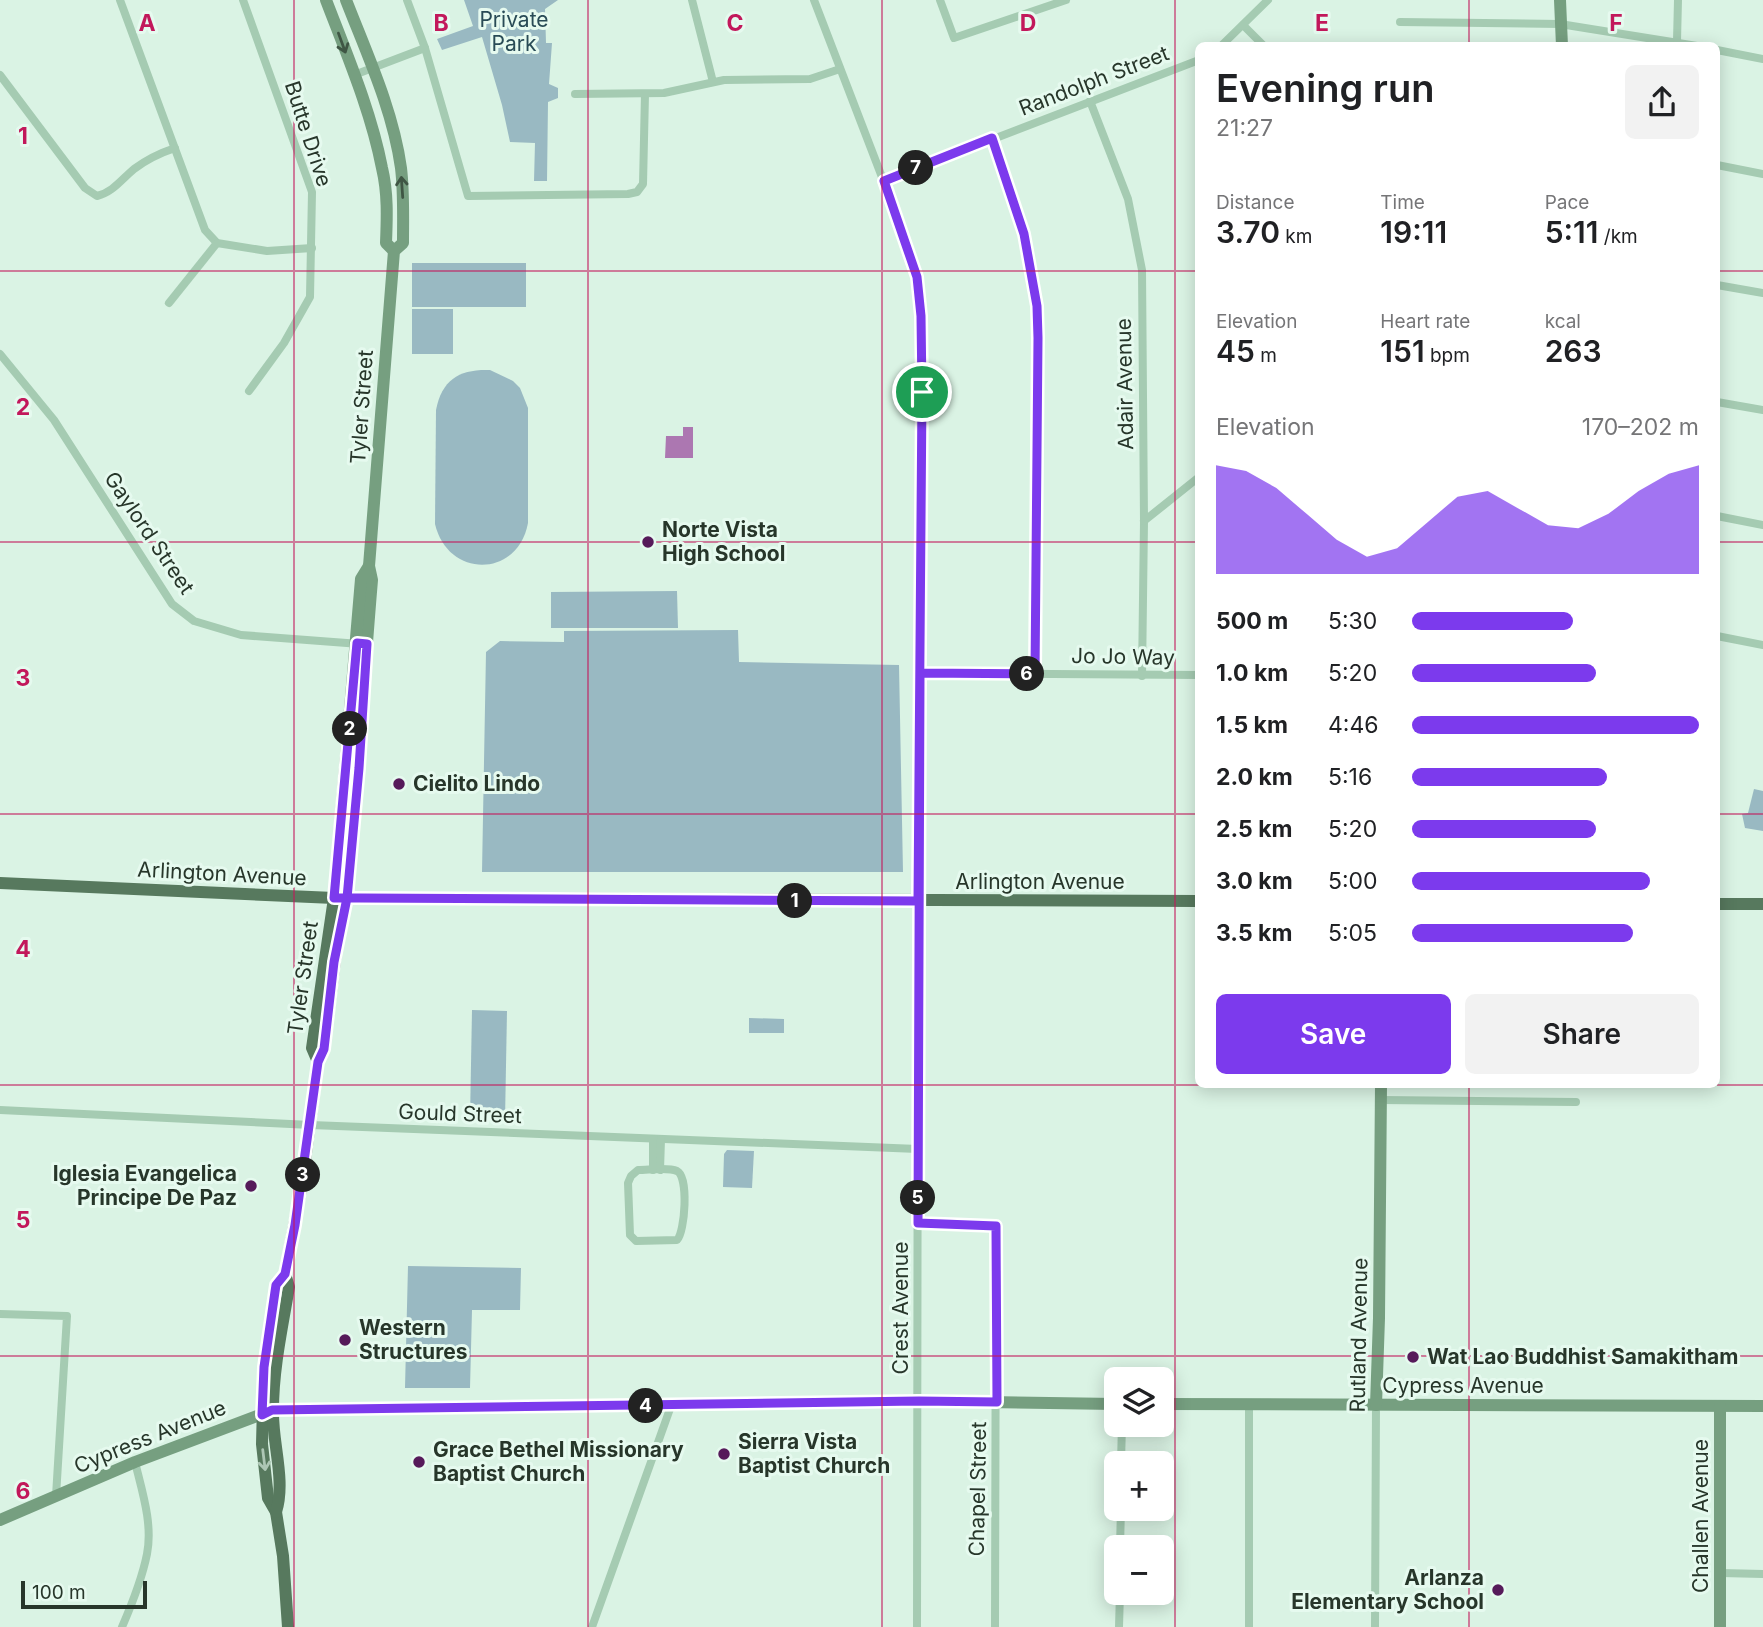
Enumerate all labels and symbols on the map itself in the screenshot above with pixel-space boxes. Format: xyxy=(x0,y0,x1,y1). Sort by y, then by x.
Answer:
park label: Private Park xyxy=(479,7,549,56)
text: A xyxy=(138,9,156,37)
text: B xyxy=(433,9,449,37)
text: C xyxy=(726,9,744,37)
text: D xyxy=(1020,9,1036,37)
text: E xyxy=(1315,9,1329,37)
text: F xyxy=(1609,9,1623,37)
one-way arrow xyxy=(337,31,349,53)
street label: Randolph Street xyxy=(1015,40,1172,121)
street label: Butte Drive xyxy=(280,78,337,190)
text: 1 xyxy=(18,122,28,150)
pin: 7 xyxy=(898,150,934,186)
one-way arrow xyxy=(395,176,408,199)
street label: Adair Avenue xyxy=(1111,318,1138,450)
street label: Tyler Street xyxy=(345,349,378,465)
pin xyxy=(892,362,952,422)
text: 2 xyxy=(16,393,30,421)
street label: Gaylord Street xyxy=(99,467,200,599)
place label: Norte Vista High School xyxy=(662,517,785,566)
marker: Norte Vista High School xyxy=(640,534,656,550)
street label: Jo Jo Way xyxy=(1071,643,1175,670)
pin: 6 xyxy=(1010,656,1044,692)
text: 3 xyxy=(16,664,30,692)
pin: 2 xyxy=(332,712,368,746)
place label: Cielito Lindo xyxy=(413,771,540,796)
marker: Cielito Lindo xyxy=(391,776,407,792)
street label: Arlington Avenue xyxy=(137,857,307,890)
street label: Arlington Avenue xyxy=(955,869,1125,894)
pin: 1 xyxy=(778,884,812,918)
street label: Tyler Street xyxy=(282,919,323,1036)
text: 4 xyxy=(15,935,31,963)
street label: Gould Street xyxy=(398,1099,522,1128)
pin: 3 xyxy=(286,1158,320,1192)
place label: Iglesia Evangelica Principe De Paz xyxy=(53,1161,237,1210)
marker: Iglesia Evangelica Principe De Paz xyxy=(243,1178,259,1194)
pin: 5 xyxy=(900,1180,936,1216)
text: 5 xyxy=(16,1206,30,1234)
street label: Crest Avenue xyxy=(888,1242,913,1374)
street label: Rutland Avenue xyxy=(1345,1257,1372,1413)
place label: Western Structures xyxy=(359,1315,468,1364)
marker: Western Structures xyxy=(337,1332,353,1348)
place label: Wat Lao Buddhist Samakitham xyxy=(1427,1344,1738,1369)
marker: Wat Lao Buddhist Samakitham xyxy=(1405,1349,1421,1365)
street label: Cypress Avenue xyxy=(1382,1373,1544,1398)
pin: 4 xyxy=(628,1388,664,1424)
street label: Cypress Avenue xyxy=(70,1395,229,1478)
street label: Chapel Street xyxy=(964,1421,991,1557)
place label: Sierra Vista Baptist Church xyxy=(738,1429,890,1478)
place label: Grace Bethel Missionary Baptist Church xyxy=(433,1437,684,1486)
street label: Challen Avenue xyxy=(1688,1439,1713,1593)
marker: Sierra Vista Baptist Church xyxy=(716,1446,732,1462)
one-way arrow xyxy=(257,1449,270,1471)
marker: Grace Bethel Missionary Baptist Church xyxy=(411,1454,427,1470)
text: 6 xyxy=(16,1477,30,1505)
place label: Arlanza Elementary School xyxy=(1291,1565,1484,1614)
scale bar xyxy=(21,1578,147,1610)
marker: Arlanza Elementary School xyxy=(1490,1582,1506,1598)

